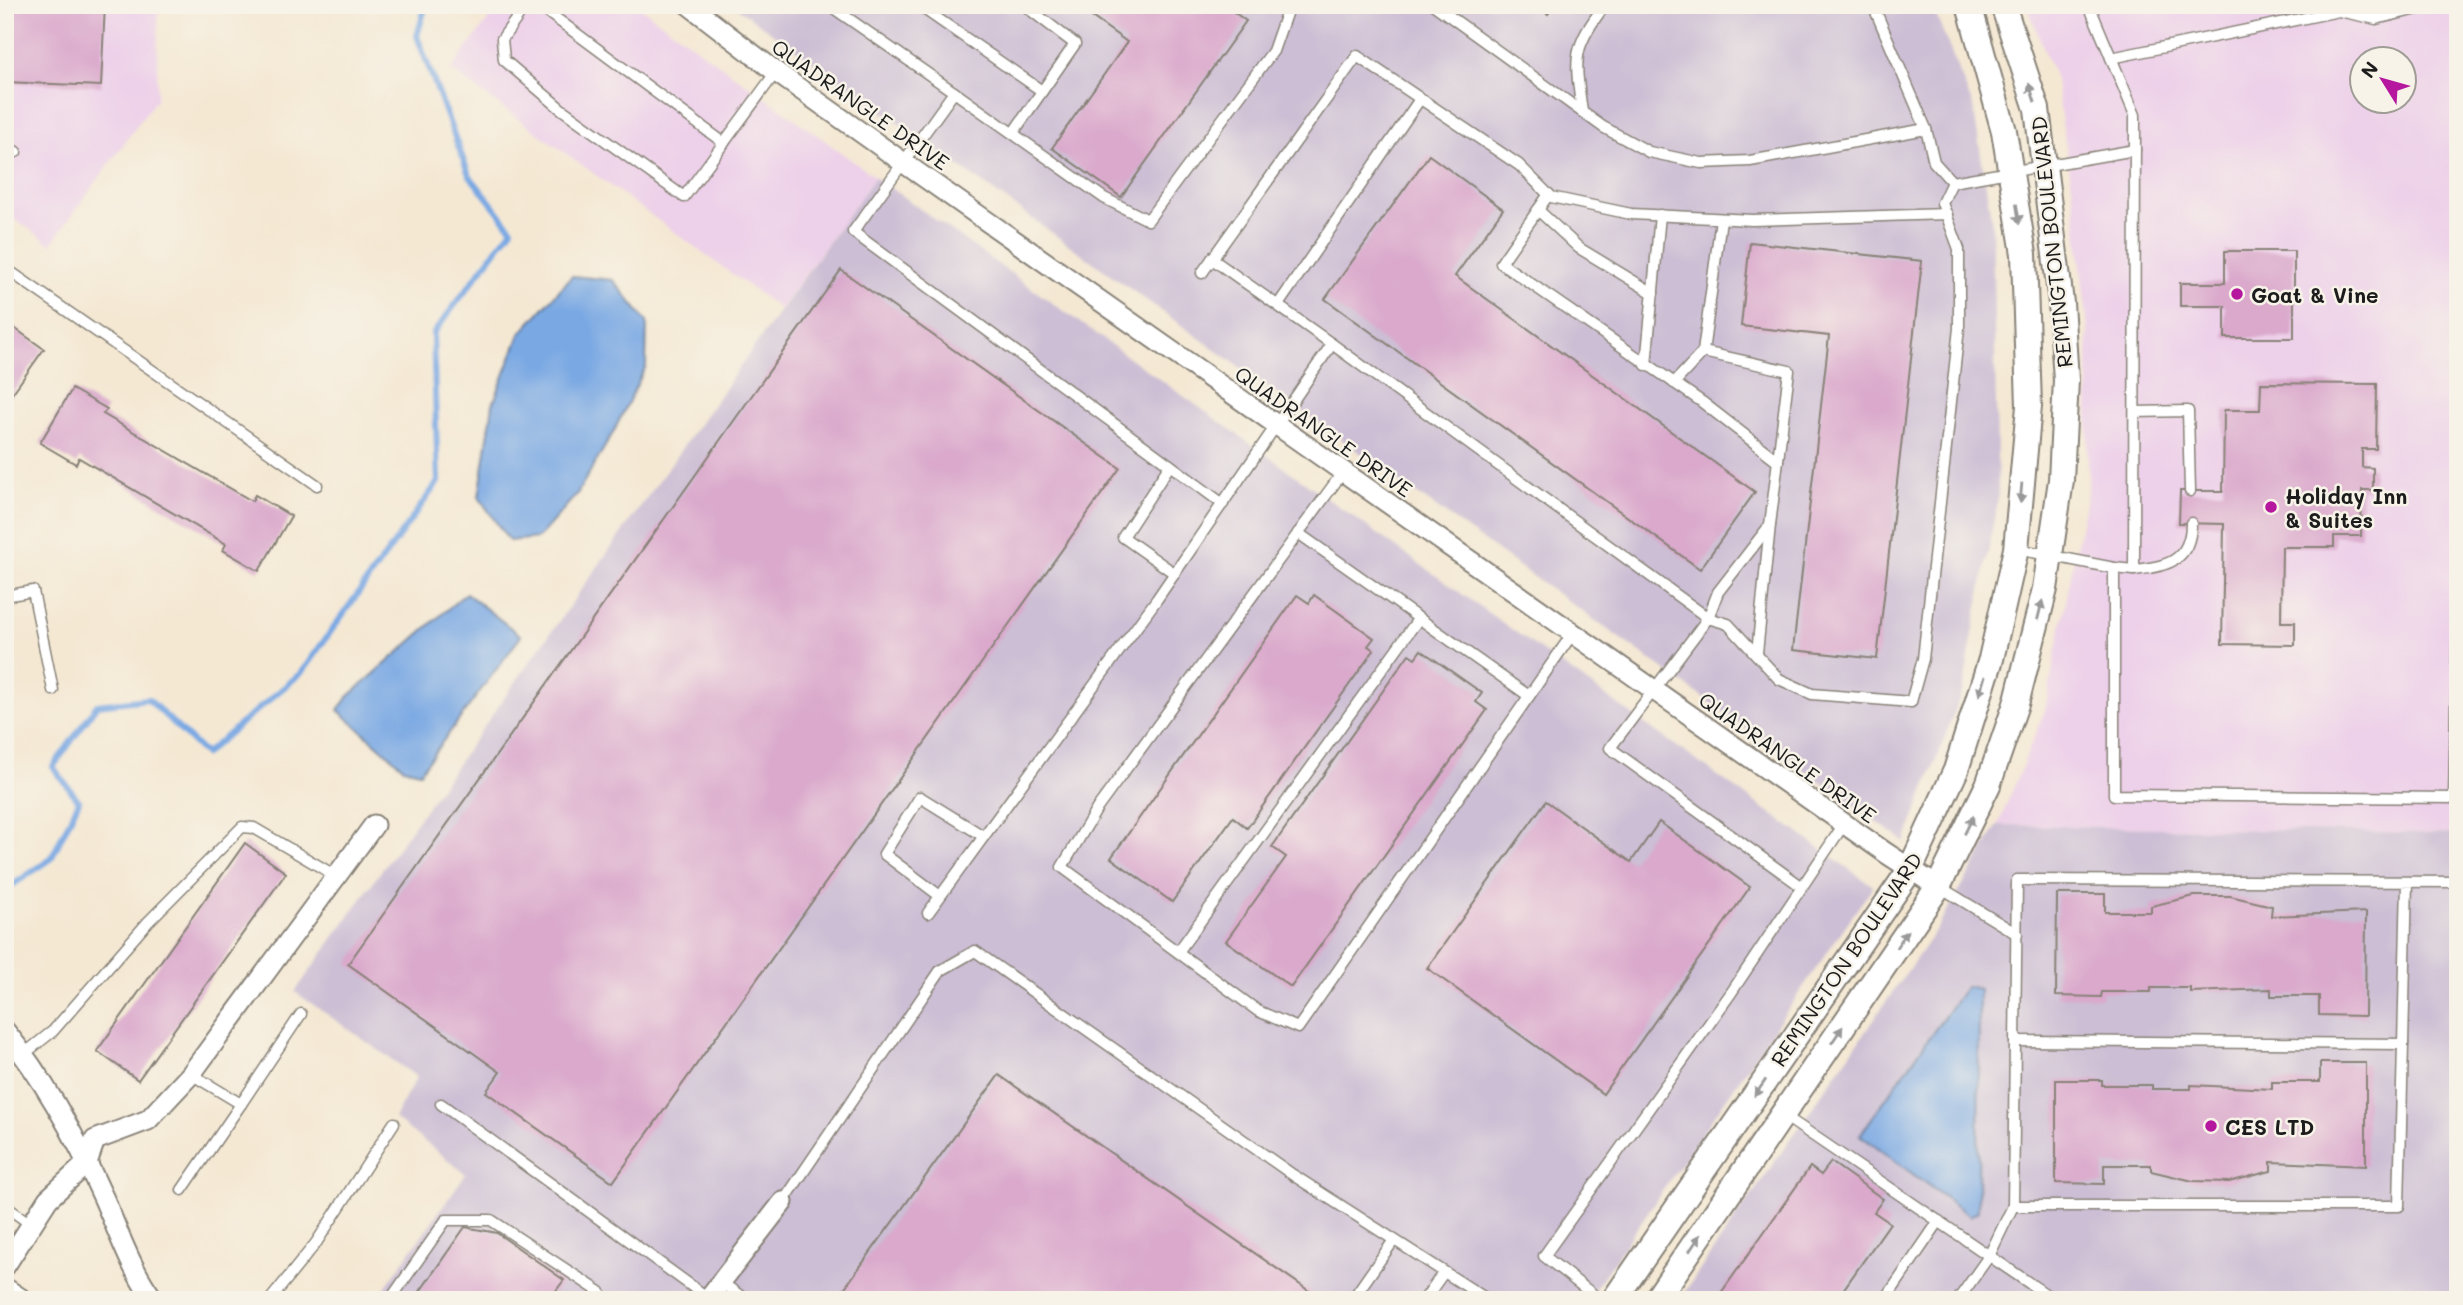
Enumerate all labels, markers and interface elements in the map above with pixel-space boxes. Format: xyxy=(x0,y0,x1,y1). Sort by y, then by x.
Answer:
street label: QUADRANGLE DRIVE xyxy=(767,32,955,176)
north arrow xyxy=(2348,46,2418,116)
text: N xyxy=(2355,56,2383,83)
one-way arrow xyxy=(2026,82,2036,103)
street label: REMINGTON BOULEVARD xyxy=(2024,115,2078,369)
one-way arrow xyxy=(2013,204,2024,226)
place label: Goat & Vine xyxy=(2251,281,2379,308)
marker: Goat & Vine xyxy=(2229,286,2245,302)
street label: QUADRANGLE DRIVE xyxy=(1230,359,1418,503)
one-way arrow xyxy=(2015,482,2026,504)
place label: Holiday Inn & Suites xyxy=(2285,482,2407,533)
marker: Holiday Inn & Suites xyxy=(2263,499,2279,515)
one-way arrow xyxy=(2035,599,2046,621)
one-way arrow xyxy=(1976,676,1987,697)
street label: QUADRANGLE DRIVE xyxy=(1694,685,1882,829)
one-way arrow xyxy=(1963,815,1974,835)
street label: REMINGTON BOULEVARD xyxy=(1764,847,1928,1071)
one-way arrow xyxy=(1895,930,1908,949)
one-way arrow xyxy=(1830,1026,1844,1044)
one-way arrow xyxy=(1753,1079,1767,1097)
place label: CES LTD xyxy=(2225,1113,2314,1140)
marker: CES LTD xyxy=(2203,1118,2219,1134)
one-way arrow xyxy=(1688,1234,1701,1253)

